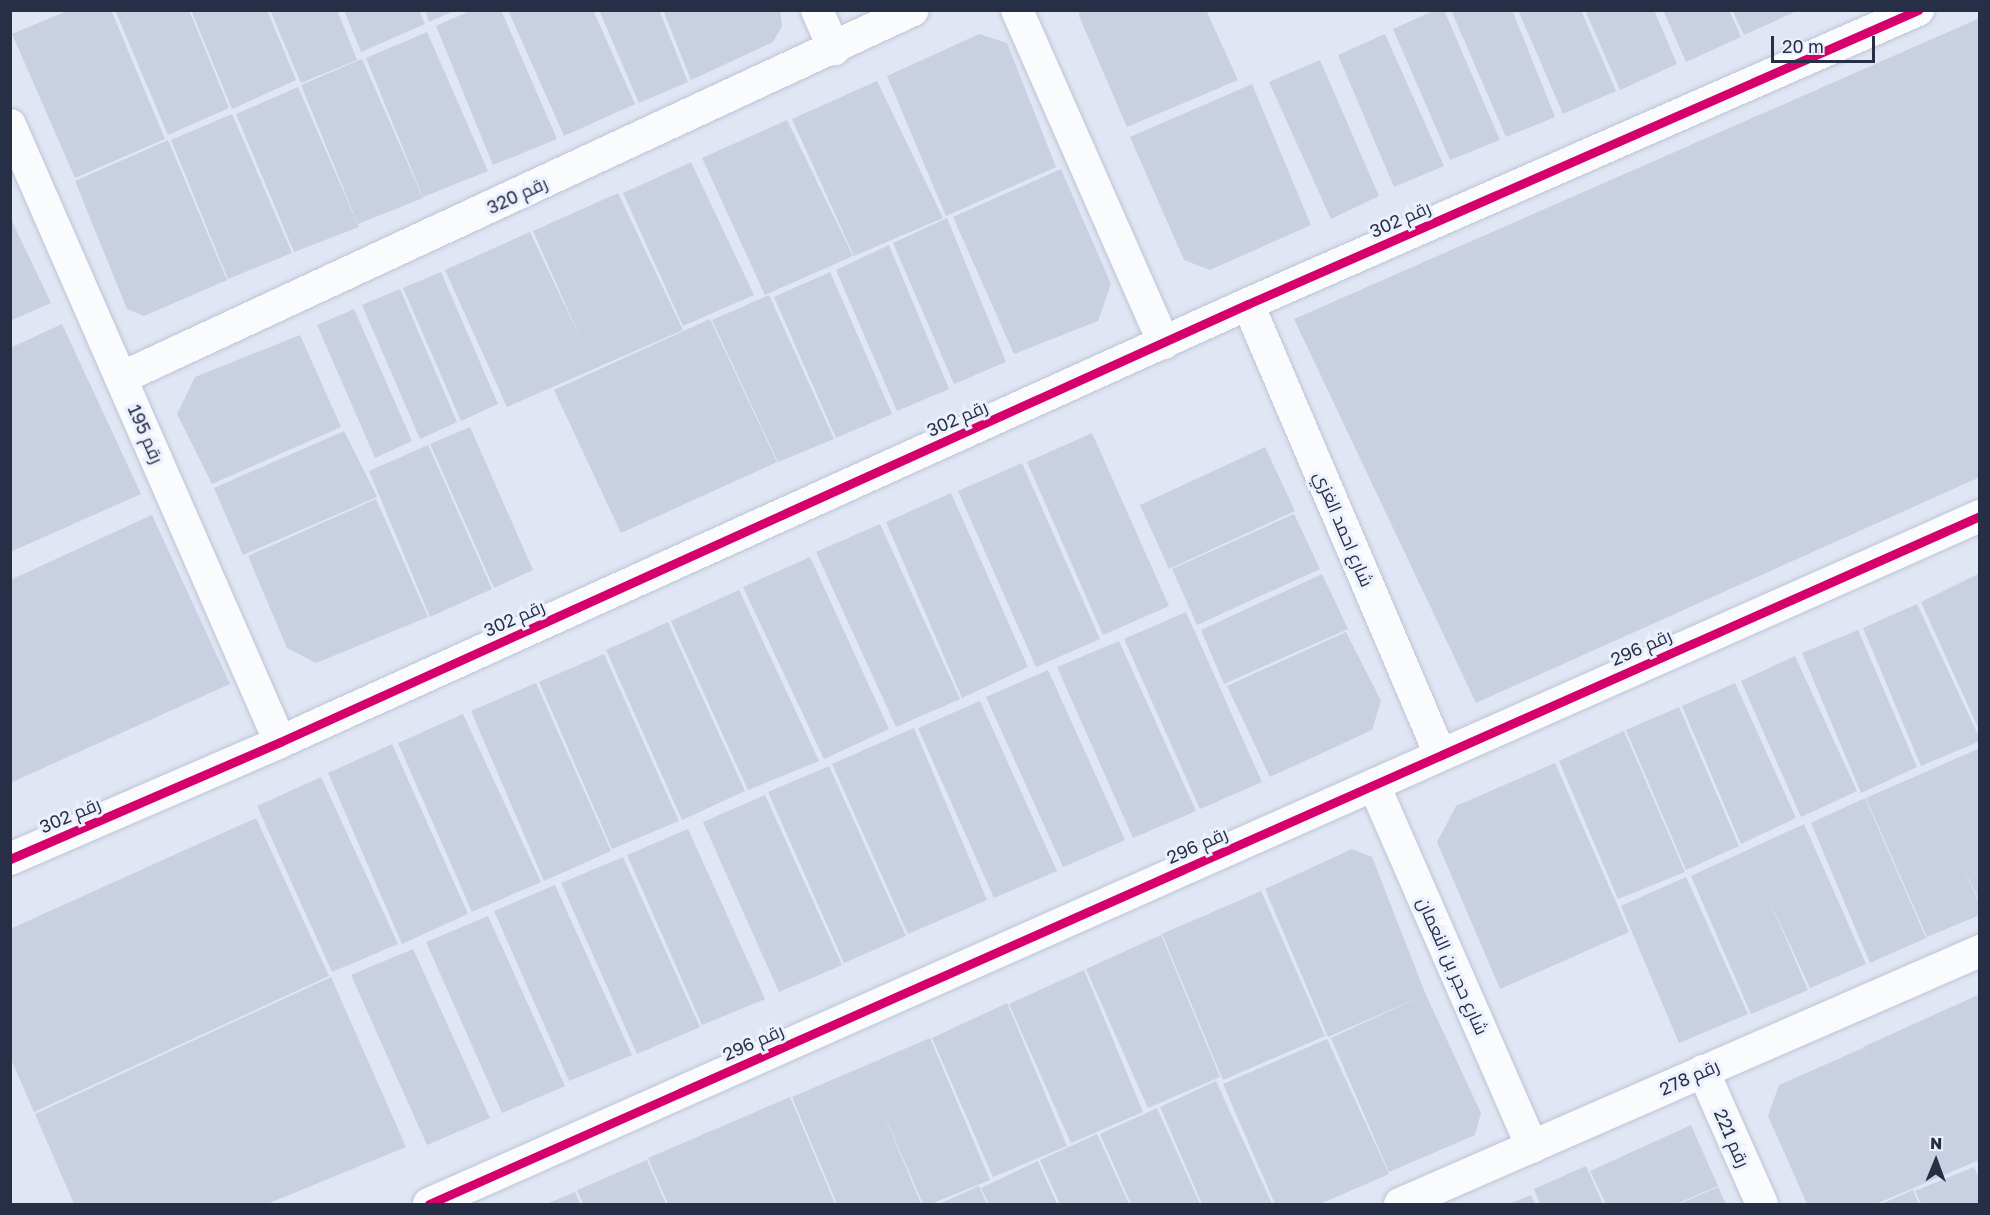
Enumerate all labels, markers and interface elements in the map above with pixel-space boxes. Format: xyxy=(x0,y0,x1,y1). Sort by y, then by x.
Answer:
scale bar xyxy=(1774,24,1878,62)
text: 20 m xyxy=(1782,35,1824,57)
street label: رقم 320 xyxy=(483,172,551,218)
street label: رقم 302 xyxy=(1366,196,1434,242)
street label: رقم 302 xyxy=(923,395,991,441)
street label: رقم 195 xyxy=(124,401,168,467)
street label: شارع احمد الغزي xyxy=(1310,468,1378,590)
street label: رقم 302 xyxy=(480,595,548,641)
street label: رقم 296 xyxy=(1607,624,1675,670)
street label: رقم 302 xyxy=(36,793,104,837)
street label: رقم 296 xyxy=(1163,822,1231,868)
street label: شارع حجر بن النعمان xyxy=(1413,894,1493,1038)
street label: رقم 296 xyxy=(719,1019,787,1065)
street label: رقم 278 xyxy=(1656,1054,1722,1100)
street label: رقم 221 xyxy=(1710,1105,1754,1171)
north arrow xyxy=(1906,1131,1966,1191)
text: N xyxy=(1930,1133,1943,1153)

